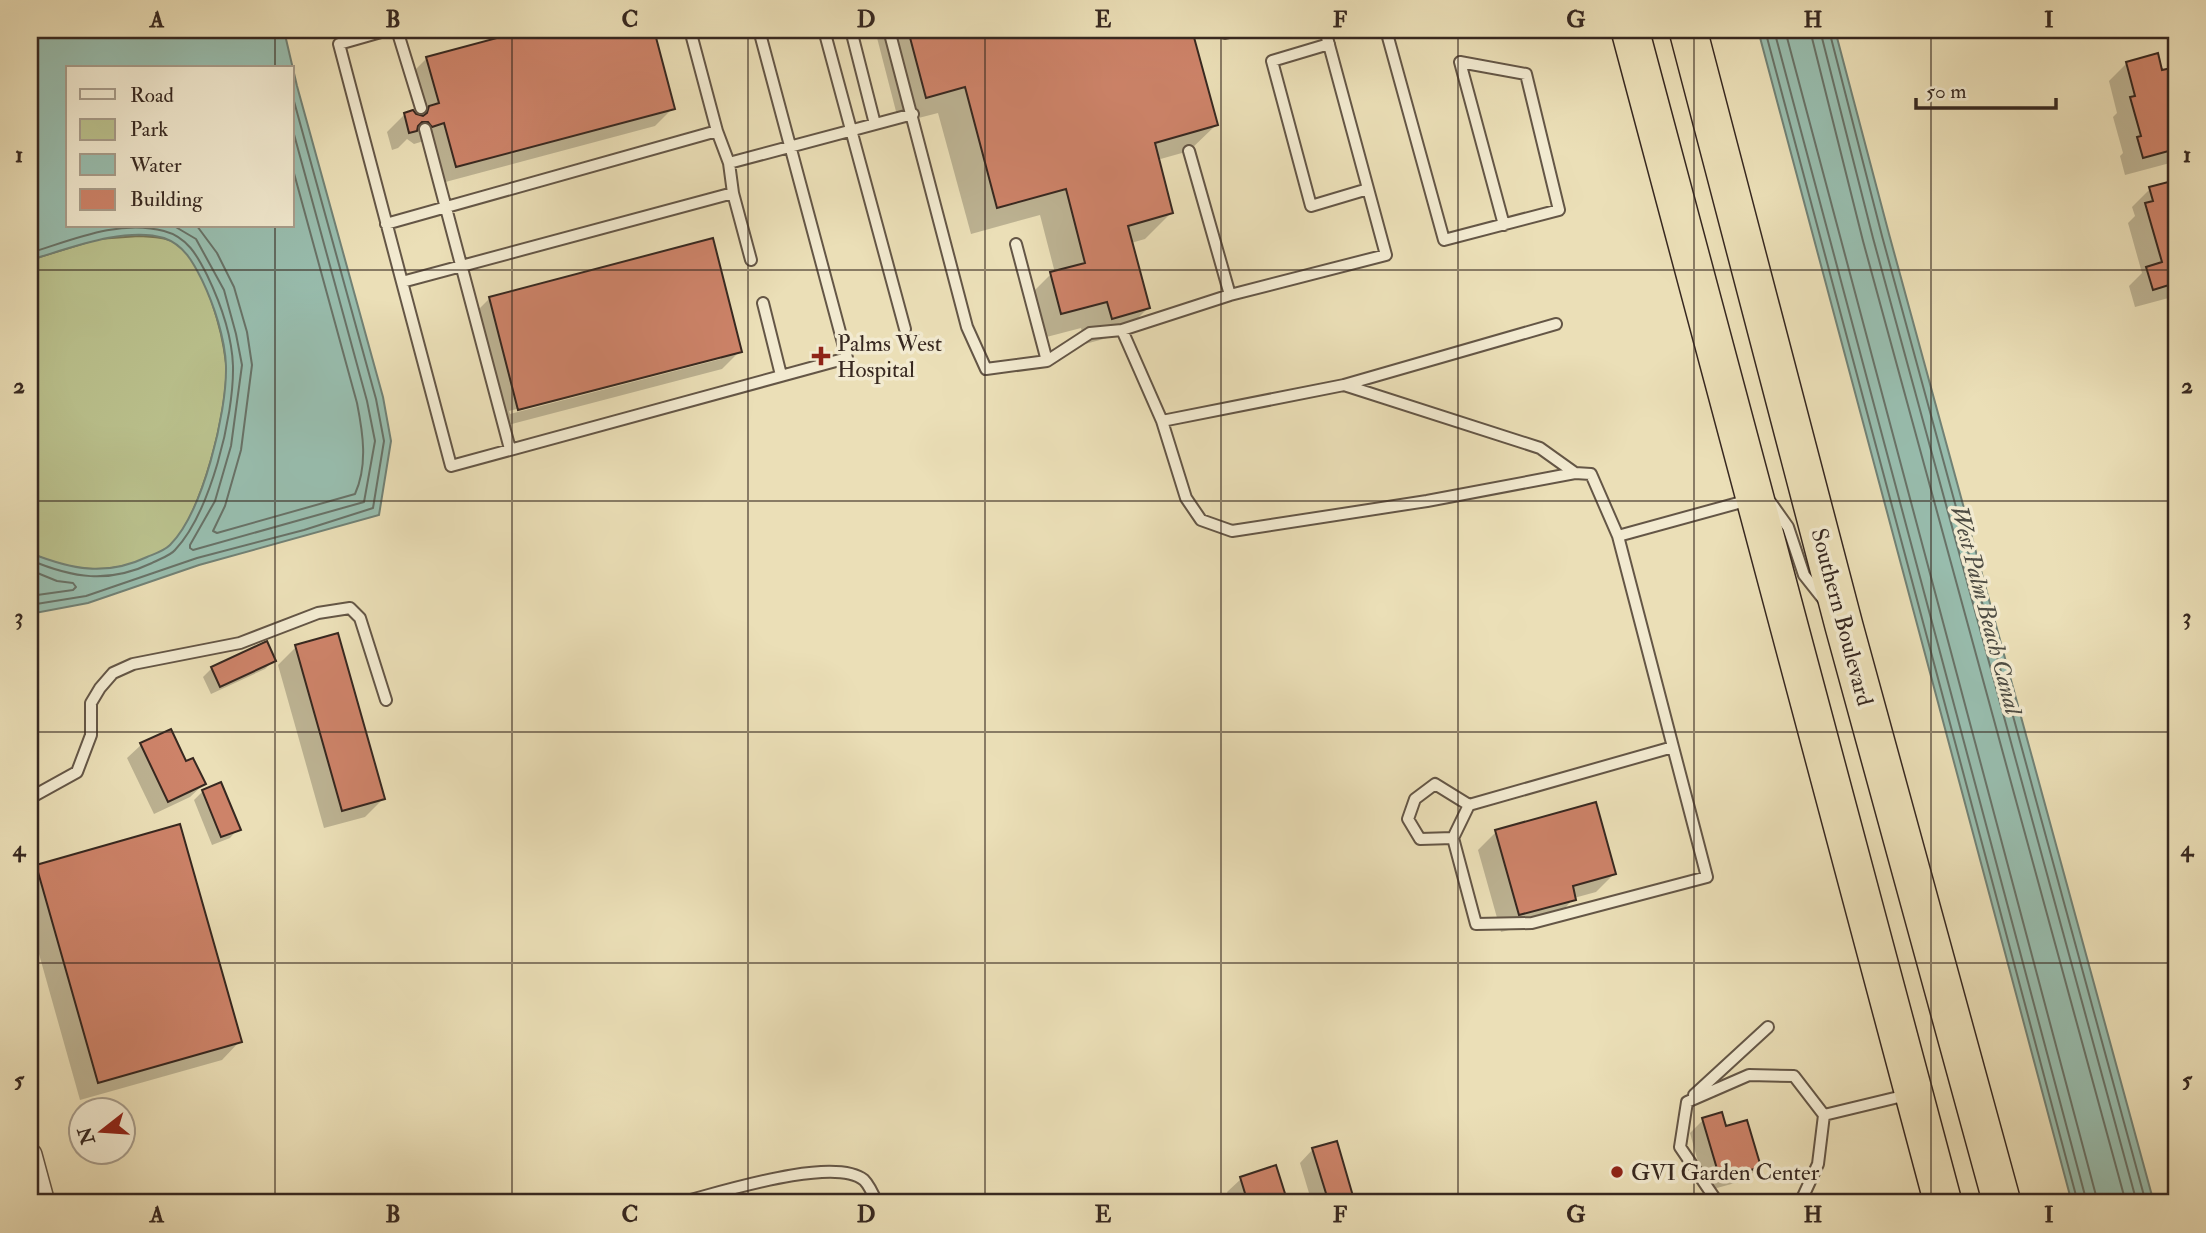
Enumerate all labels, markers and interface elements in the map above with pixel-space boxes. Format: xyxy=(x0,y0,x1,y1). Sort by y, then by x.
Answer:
text: A xyxy=(149,5,165,34)
text: B xyxy=(385,5,401,34)
text: C xyxy=(622,5,638,34)
text: D xyxy=(857,5,875,34)
text: E xyxy=(1095,5,1112,34)
text: F xyxy=(1333,5,1348,34)
text: G xyxy=(1566,5,1586,34)
text: H xyxy=(1804,5,1823,34)
text: I xyxy=(2044,5,2054,34)
legend xyxy=(66,66,294,228)
scale bar xyxy=(1916,66,2056,110)
text: 50 m xyxy=(1926,78,1967,105)
text: Road xyxy=(130,82,175,109)
text: Park xyxy=(130,116,168,143)
text: 1 xyxy=(15,140,23,169)
text: 1 xyxy=(2183,140,2191,169)
text: Water xyxy=(129,152,182,179)
text: Building xyxy=(130,186,203,213)
place label: Palms West Hospital xyxy=(837,329,942,385)
marker: Palms West Hospital xyxy=(811,346,831,366)
text: 2 xyxy=(13,371,25,400)
text: 2 xyxy=(2181,371,2193,400)
water label: West Palm Beach Canal xyxy=(1943,502,2029,720)
street label: Southern Boulevard xyxy=(1804,525,1880,709)
text: 3 xyxy=(15,602,23,631)
text: 3 xyxy=(2183,602,2191,631)
text: 4 xyxy=(12,834,27,863)
text: 4 xyxy=(2180,834,2195,863)
text: 5 xyxy=(14,1065,25,1094)
text: 5 xyxy=(2182,1065,2193,1094)
north arrow xyxy=(66,1096,136,1166)
text: N xyxy=(72,1123,101,1148)
place label: GVI Garden Center xyxy=(1631,1158,1820,1187)
marker: GVI Garden Center xyxy=(1609,1164,1625,1180)
text: A xyxy=(149,1200,165,1229)
text: B xyxy=(385,1200,401,1229)
text: C xyxy=(622,1200,638,1229)
text: D xyxy=(857,1200,875,1229)
text: E xyxy=(1095,1200,1112,1229)
text: F xyxy=(1333,1200,1348,1229)
text: G xyxy=(1566,1200,1586,1229)
text: H xyxy=(1804,1200,1823,1229)
text: I xyxy=(2044,1200,2054,1229)

